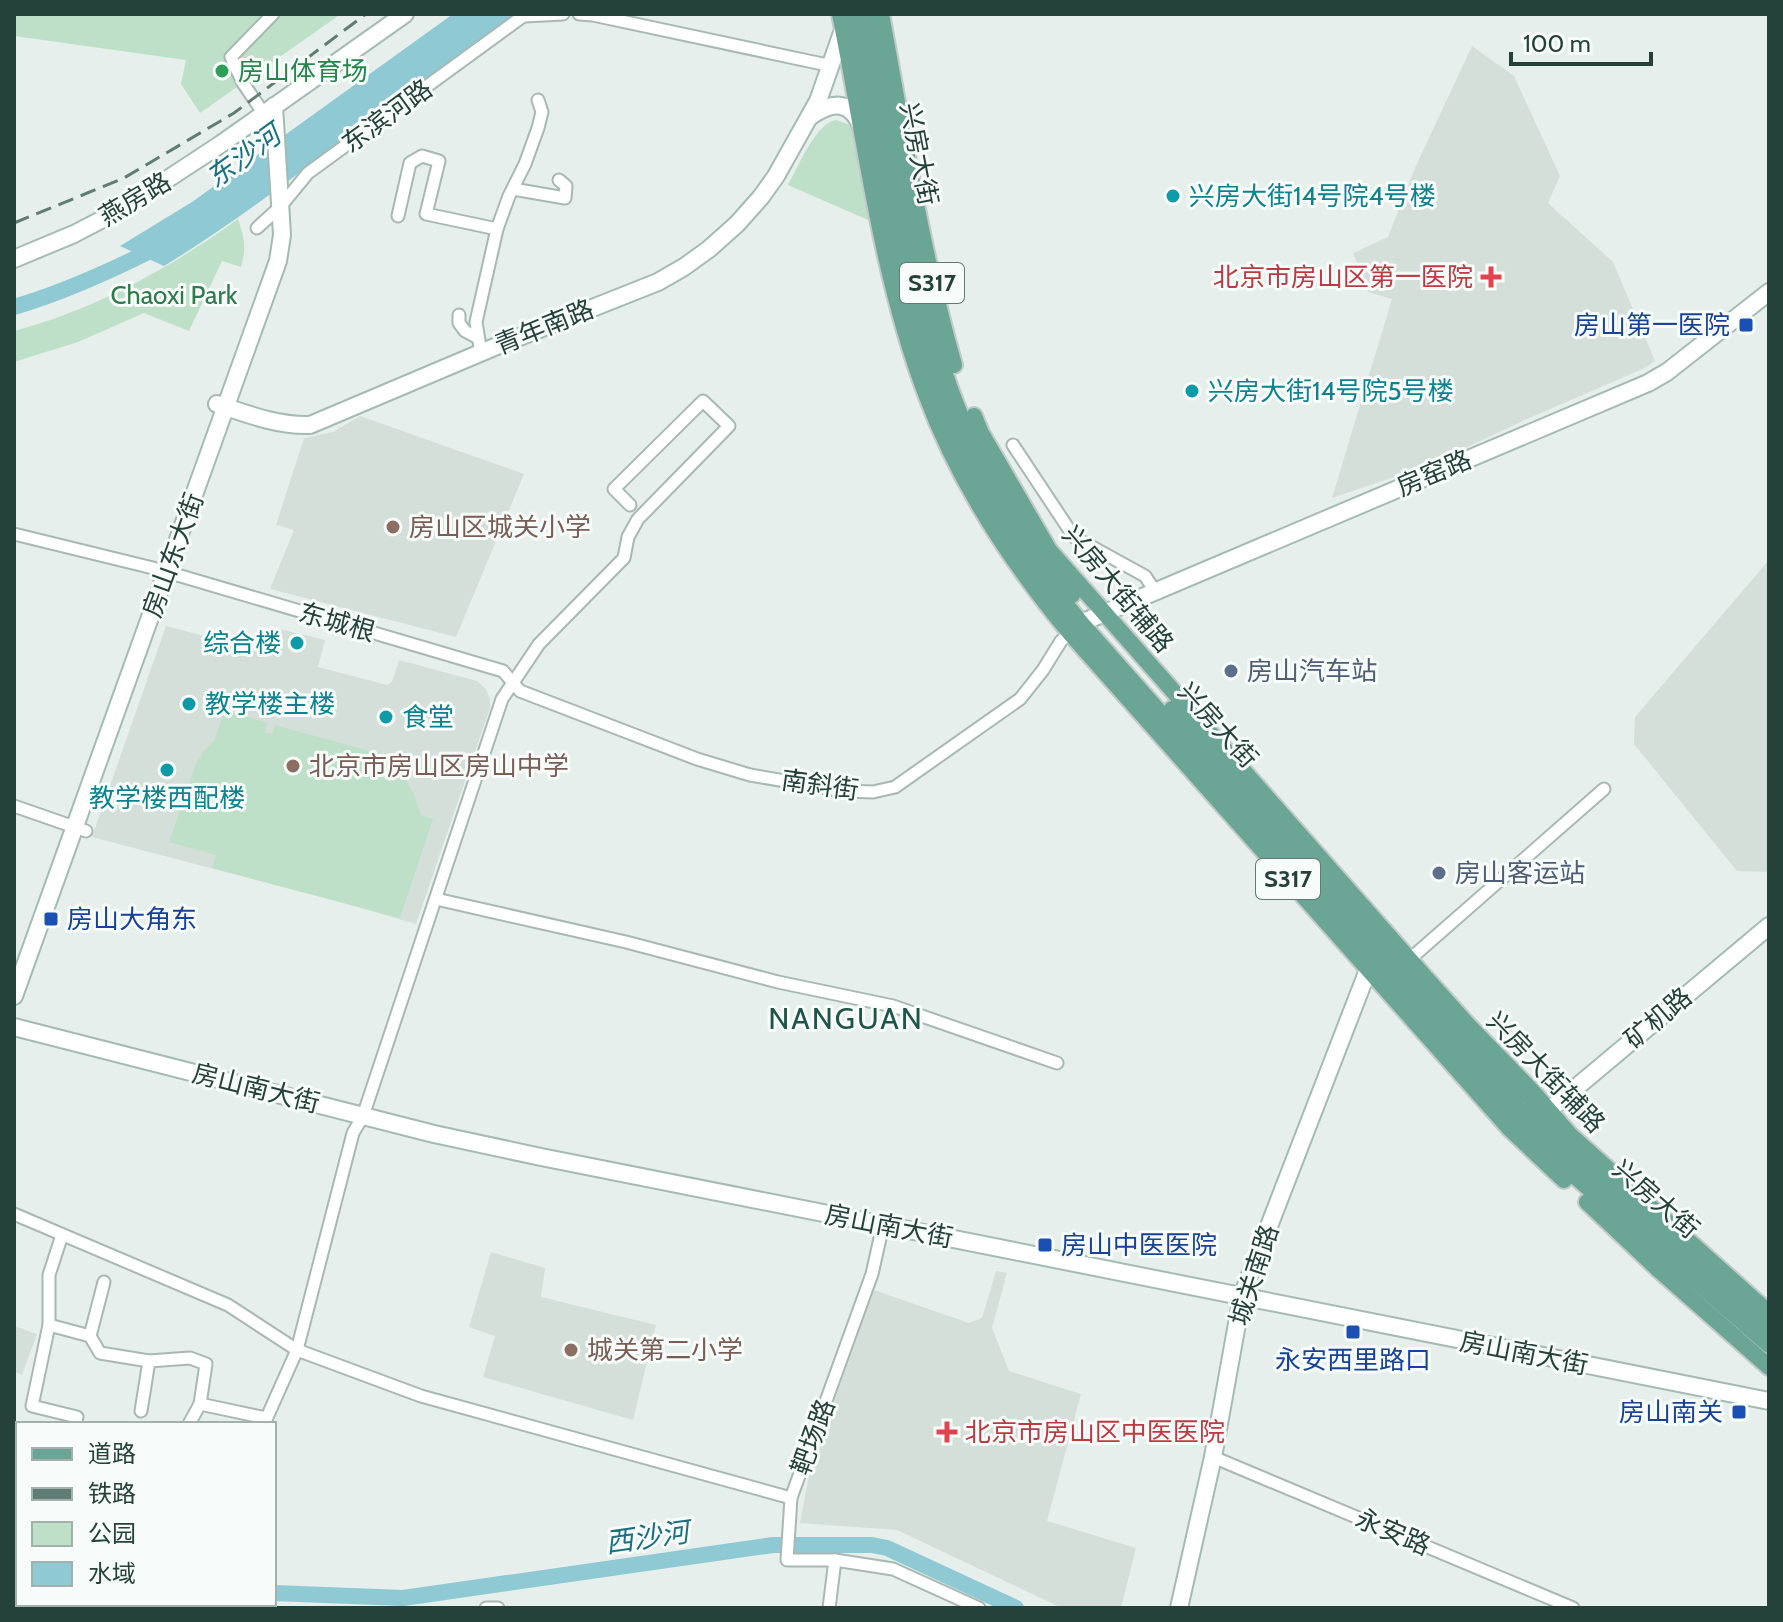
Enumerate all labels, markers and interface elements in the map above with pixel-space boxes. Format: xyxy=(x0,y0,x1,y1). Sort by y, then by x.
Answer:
scale bar xyxy=(1511,16,1651,66)
text: 100 m xyxy=(1523,29,1591,58)
place label: 房山体育场 xyxy=(238,55,368,87)
marker: 房山体育场 xyxy=(213,62,231,80)
street label: 东滨河路 xyxy=(336,72,438,160)
street label: 兴房大街 xyxy=(893,100,945,208)
water label: 东沙河 xyxy=(199,115,291,194)
street label: 燕房路 xyxy=(93,165,177,233)
place label: 兴房大街14号院4号楼 xyxy=(1189,180,1436,212)
marker: 兴房大街14号院4号楼 xyxy=(1164,187,1182,205)
place label: 北京市房山区第一医院 xyxy=(1213,261,1473,293)
road number: S317 xyxy=(900,263,964,303)
marker: 北京市房山区第一医院 xyxy=(1480,266,1502,288)
park label: Chaoxi Park xyxy=(111,279,238,311)
street label: 青年南路 xyxy=(490,293,598,361)
place label: 房山第一医院 xyxy=(1574,309,1730,341)
marker: 房山第一医院 xyxy=(1737,316,1755,334)
place label: 兴房大街14号院5号楼 xyxy=(1208,375,1454,407)
marker: 兴房大街14号院5号楼 xyxy=(1183,382,1201,400)
street label: 房窑路 xyxy=(1392,443,1476,503)
street label: 房山东大街 xyxy=(136,488,210,622)
place label: 房山区城关小学 xyxy=(409,511,591,543)
marker: 房山区城关小学 xyxy=(384,518,402,536)
street label: 兴房大街辅路 xyxy=(1056,519,1180,659)
street label: 东城根 xyxy=(295,596,379,648)
place label: 综合楼 xyxy=(203,627,281,659)
marker: 综合楼 xyxy=(288,634,306,652)
place label: 房山汽车站 xyxy=(1247,655,1377,687)
marker: 房山汽车站 xyxy=(1222,662,1240,680)
street label: 兴房大街 xyxy=(1171,676,1265,774)
place label: 教学楼主楼 xyxy=(205,688,335,720)
marker: 教学楼主楼 xyxy=(180,695,198,713)
place label: 食堂 xyxy=(402,701,454,733)
marker: 食堂 xyxy=(377,708,395,726)
place label: 北京市房山区房山中学 xyxy=(309,750,569,782)
marker: 北京市房山区房山中学 xyxy=(284,757,302,775)
marker: 教学楼西配楼 xyxy=(158,761,176,779)
street label: 南斜街 xyxy=(779,764,861,806)
place label: 教学楼西配楼 xyxy=(89,782,245,814)
place label: 房山客运站 xyxy=(1455,857,1585,889)
road number: S317 xyxy=(1256,859,1320,899)
marker: 房山客运站 xyxy=(1430,864,1448,882)
place label: 房山大角东 xyxy=(67,903,197,935)
marker: 房山大角东 xyxy=(42,910,60,928)
street label: 矿机路 xyxy=(1618,981,1698,1055)
district label: NANGUAN xyxy=(768,1000,924,1037)
street label: 兴房大街辅路 xyxy=(1480,1005,1612,1139)
street label: 房山南大街 xyxy=(189,1057,323,1119)
street label: 兴房大街 xyxy=(1606,1153,1706,1245)
street label: 房山南大街 xyxy=(822,1198,956,1254)
street label: 城关南路 xyxy=(1223,1221,1285,1329)
place label: 房山中医医院 xyxy=(1061,1229,1217,1261)
marker: 房山中医医院 xyxy=(1036,1236,1054,1254)
marker: 永安西里路口 xyxy=(1344,1323,1362,1341)
street label: 房山南大街 xyxy=(1457,1325,1591,1381)
place label: 城关第二小学 xyxy=(587,1334,743,1366)
marker: 城关第二小学 xyxy=(562,1341,580,1359)
place label: 永安西里路口 xyxy=(1275,1344,1431,1376)
street label: 靶场路 xyxy=(785,1395,841,1479)
place label: 房山南关 xyxy=(1619,1396,1723,1428)
marker: 房山南关 xyxy=(1730,1403,1748,1421)
place label: 北京市房山区中医医院 xyxy=(965,1416,1225,1448)
marker: 北京市房山区中医医院 xyxy=(936,1421,958,1443)
legend xyxy=(16,1422,276,1606)
text: 道路 xyxy=(88,1439,136,1468)
text: 铁路 xyxy=(88,1479,136,1508)
street label: 永安路 xyxy=(1351,1502,1435,1562)
water label: 西沙河 xyxy=(603,1514,696,1560)
text: 公园 xyxy=(88,1519,136,1548)
text: 水域 xyxy=(88,1559,136,1588)

